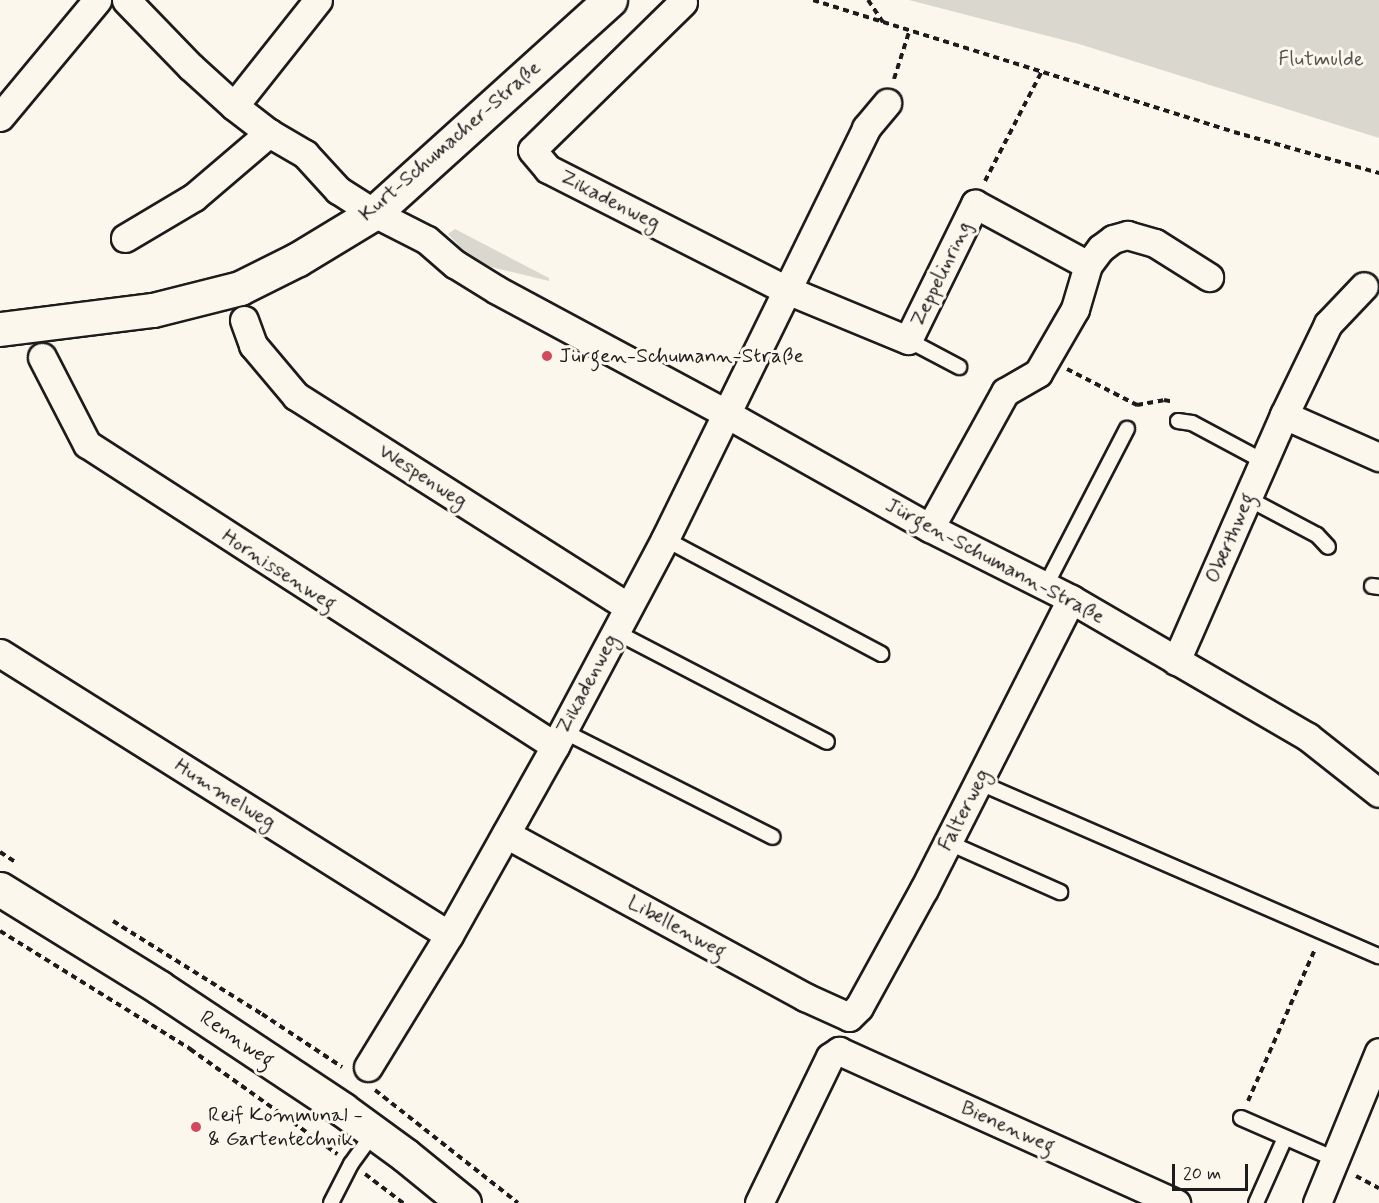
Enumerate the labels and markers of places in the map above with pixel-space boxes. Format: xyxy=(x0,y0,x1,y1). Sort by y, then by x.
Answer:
place label: Jürgen-Schumann-Straße xyxy=(559,343,804,369)
marker: Jürgen-Schumann-Straße xyxy=(540,349,554,363)
place label: Reif Kommunal - & Gartentechnik xyxy=(208,1102,367,1152)
marker: Reif Kommunal - & Gartentechnik xyxy=(189,1120,203,1134)

